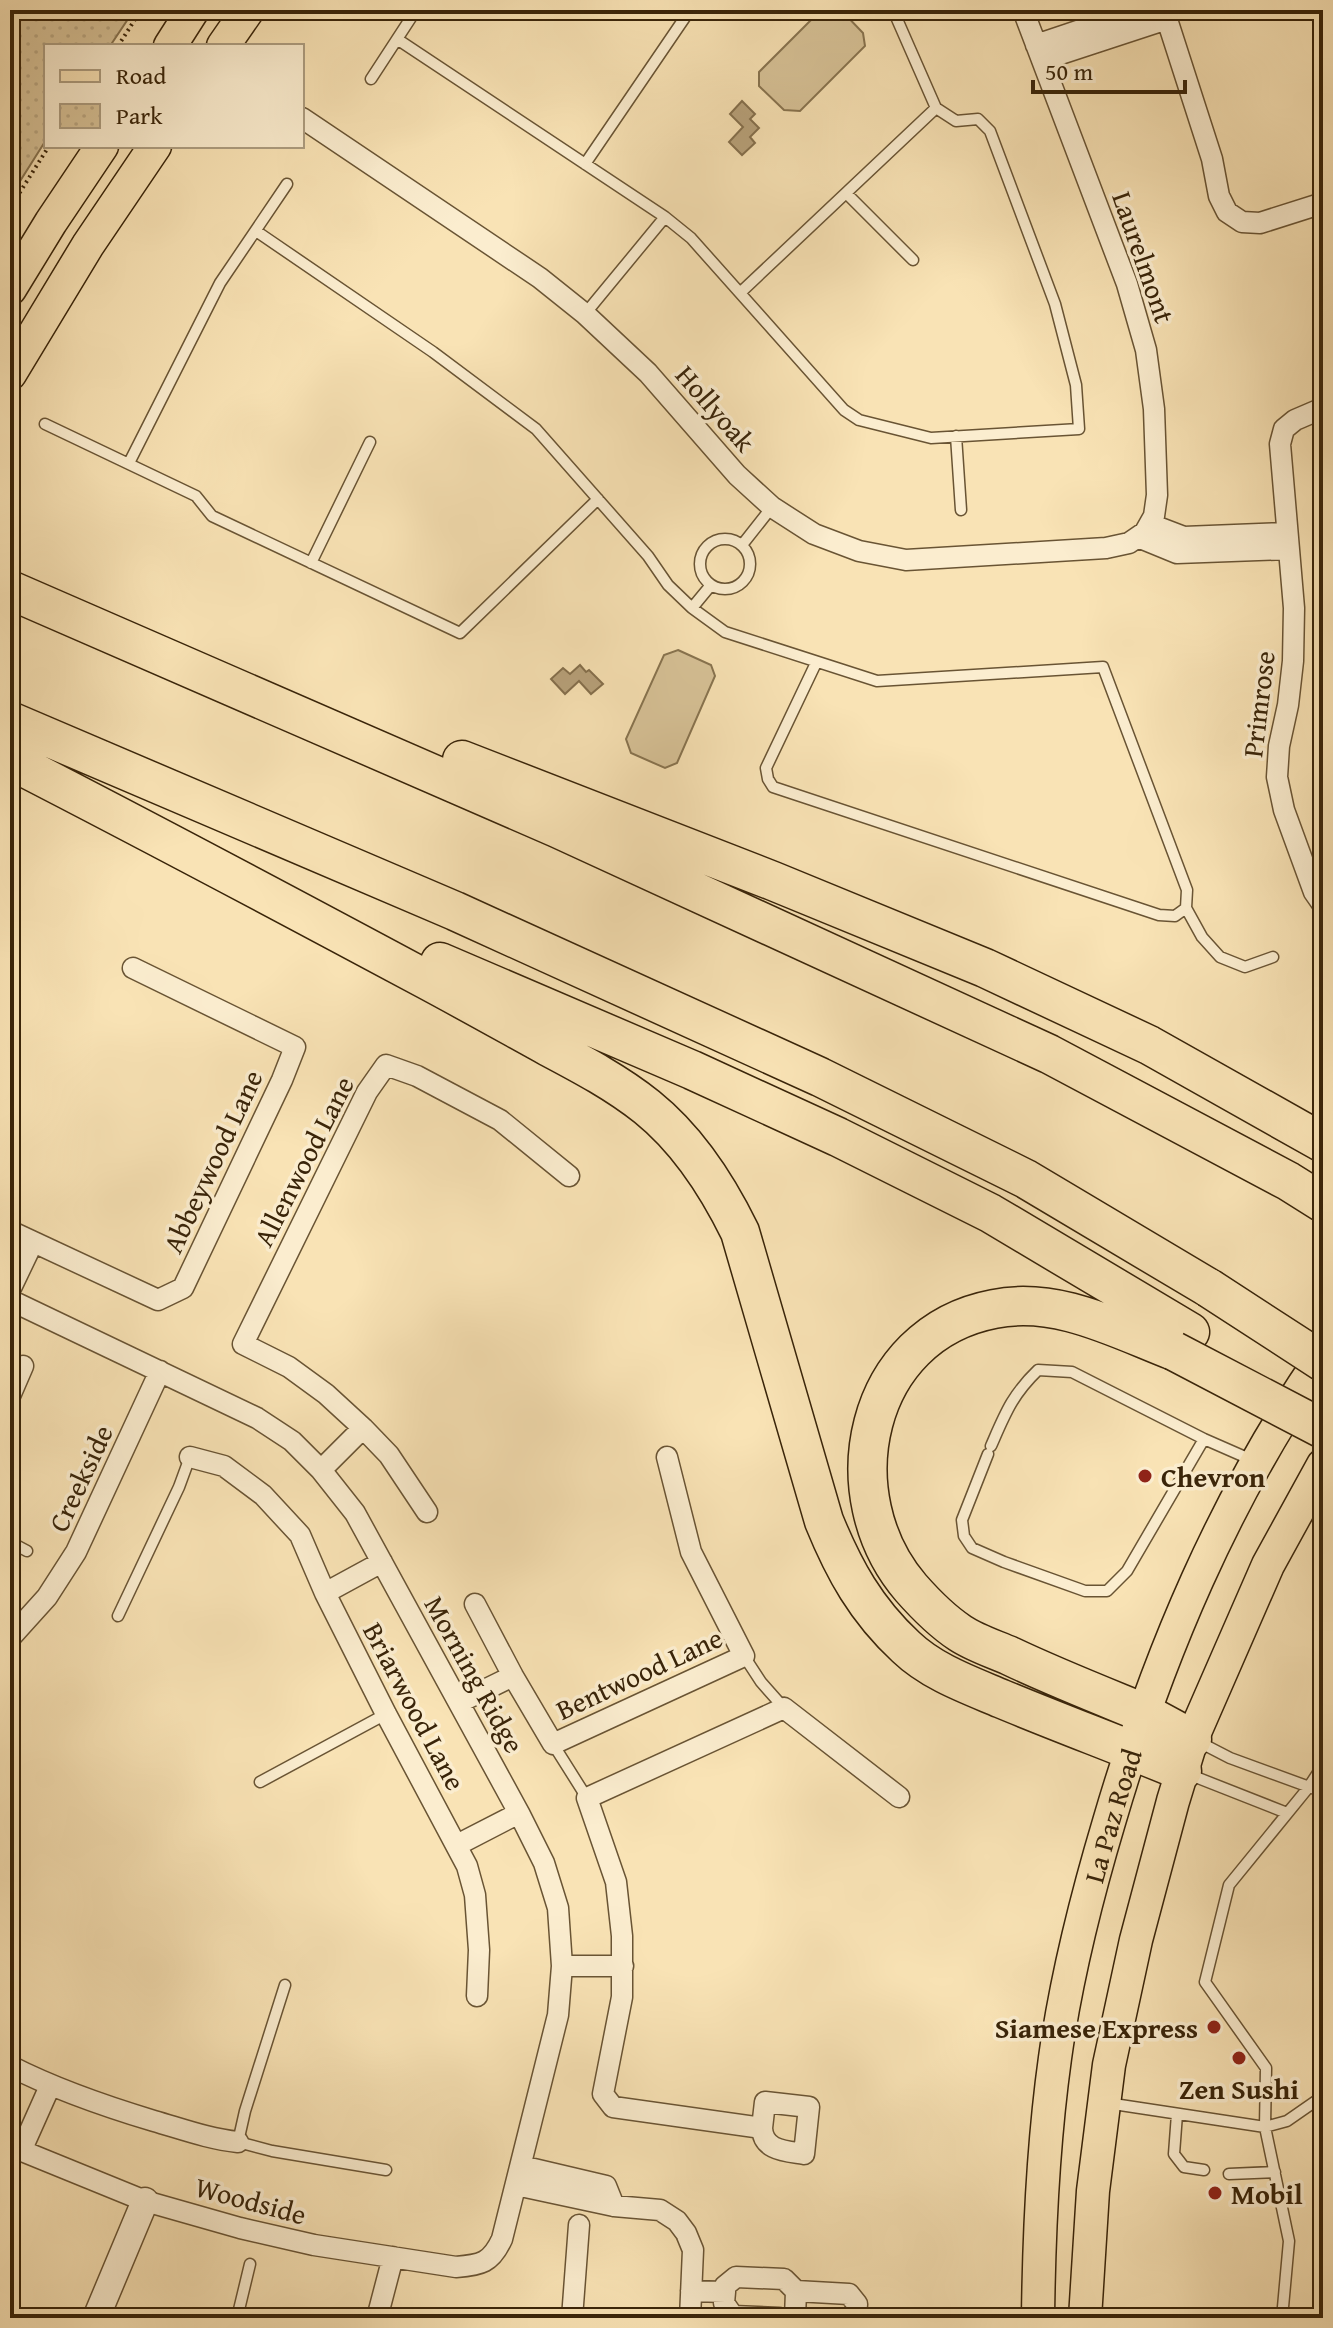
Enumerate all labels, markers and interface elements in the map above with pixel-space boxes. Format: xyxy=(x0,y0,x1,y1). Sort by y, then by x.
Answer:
legend xyxy=(44,44,304,148)
scale bar xyxy=(1033,44,1185,94)
text: 50 m xyxy=(1045,54,1093,89)
text: Road xyxy=(116,58,166,93)
text: Park xyxy=(116,98,163,133)
street label: Laurelmont xyxy=(1102,186,1186,329)
street label: Hollyoak xyxy=(667,355,766,461)
street label: Primrose xyxy=(1231,648,1285,760)
street label: Abbeywood Lane xyxy=(152,1063,272,1259)
street label: Allenwood Lane xyxy=(242,1069,364,1253)
street label: Creekside xyxy=(37,1418,123,1538)
place label: Chevron xyxy=(1161,1456,1266,1497)
marker: Chevron xyxy=(1136,1467,1154,1485)
street label: Morning Ridge xyxy=(415,1588,535,1760)
street label: Briarwood Lane xyxy=(353,1615,477,1797)
street label: Bentwood Lane xyxy=(549,1616,729,1730)
street label: La Paz Road xyxy=(1072,1743,1151,1887)
place label: Siamese Express xyxy=(995,2007,1198,2048)
marker: Siamese Express xyxy=(1205,2018,1223,2036)
marker: Zen Sushi xyxy=(1230,2049,1248,2067)
place label: Zen Sushi xyxy=(1179,2068,1299,2109)
street label: Woodside xyxy=(191,2166,311,2234)
place label: Mobil xyxy=(1231,2173,1303,2214)
marker: Mobil xyxy=(1206,2184,1224,2202)

